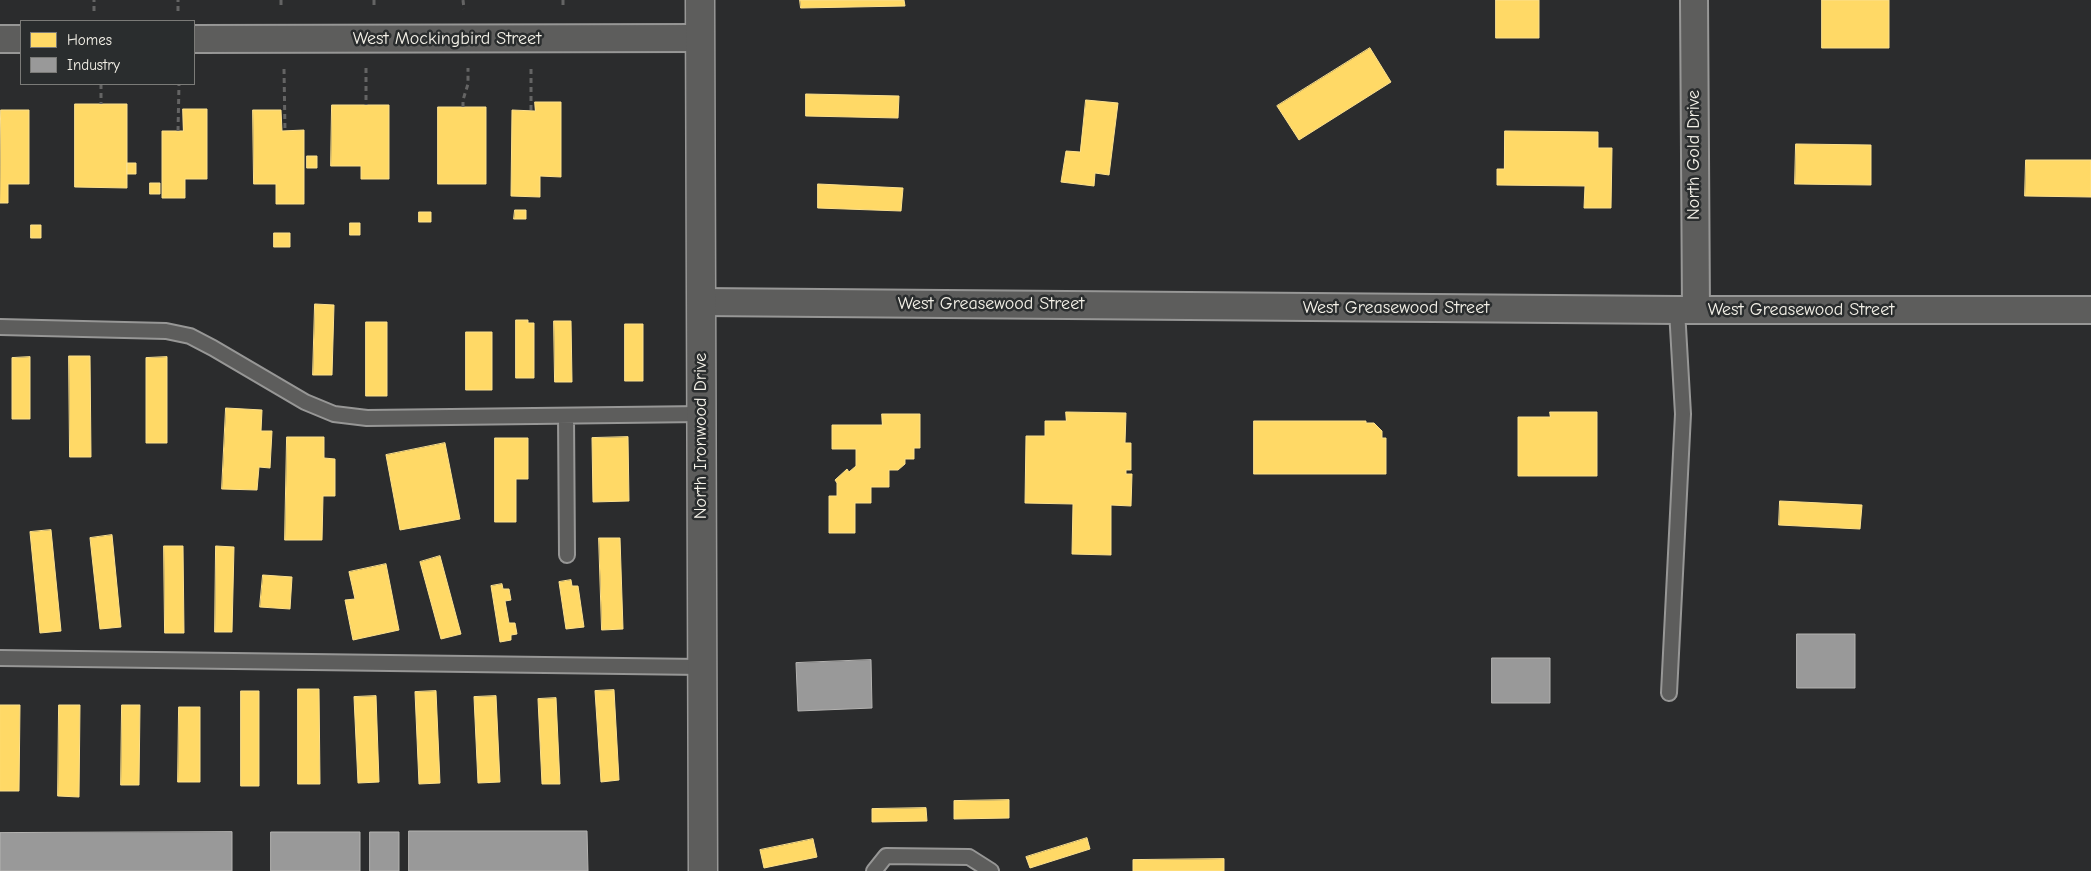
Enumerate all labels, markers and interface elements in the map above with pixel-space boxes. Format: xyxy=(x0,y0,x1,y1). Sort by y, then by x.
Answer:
legend xyxy=(20,20,195,85)
street label: West Mockingbird Street xyxy=(353,28,541,50)
text: Homes xyxy=(67,31,112,49)
text: Industry xyxy=(67,56,120,74)
street label: North Gold Drive xyxy=(1683,90,1705,220)
street label: West Greasewood Street xyxy=(898,293,1084,315)
street label: West Greasewood Street xyxy=(1303,297,1489,319)
street label: West Greasewood Street xyxy=(1708,299,1894,321)
street label: North Ironwood Drive xyxy=(690,353,712,519)

